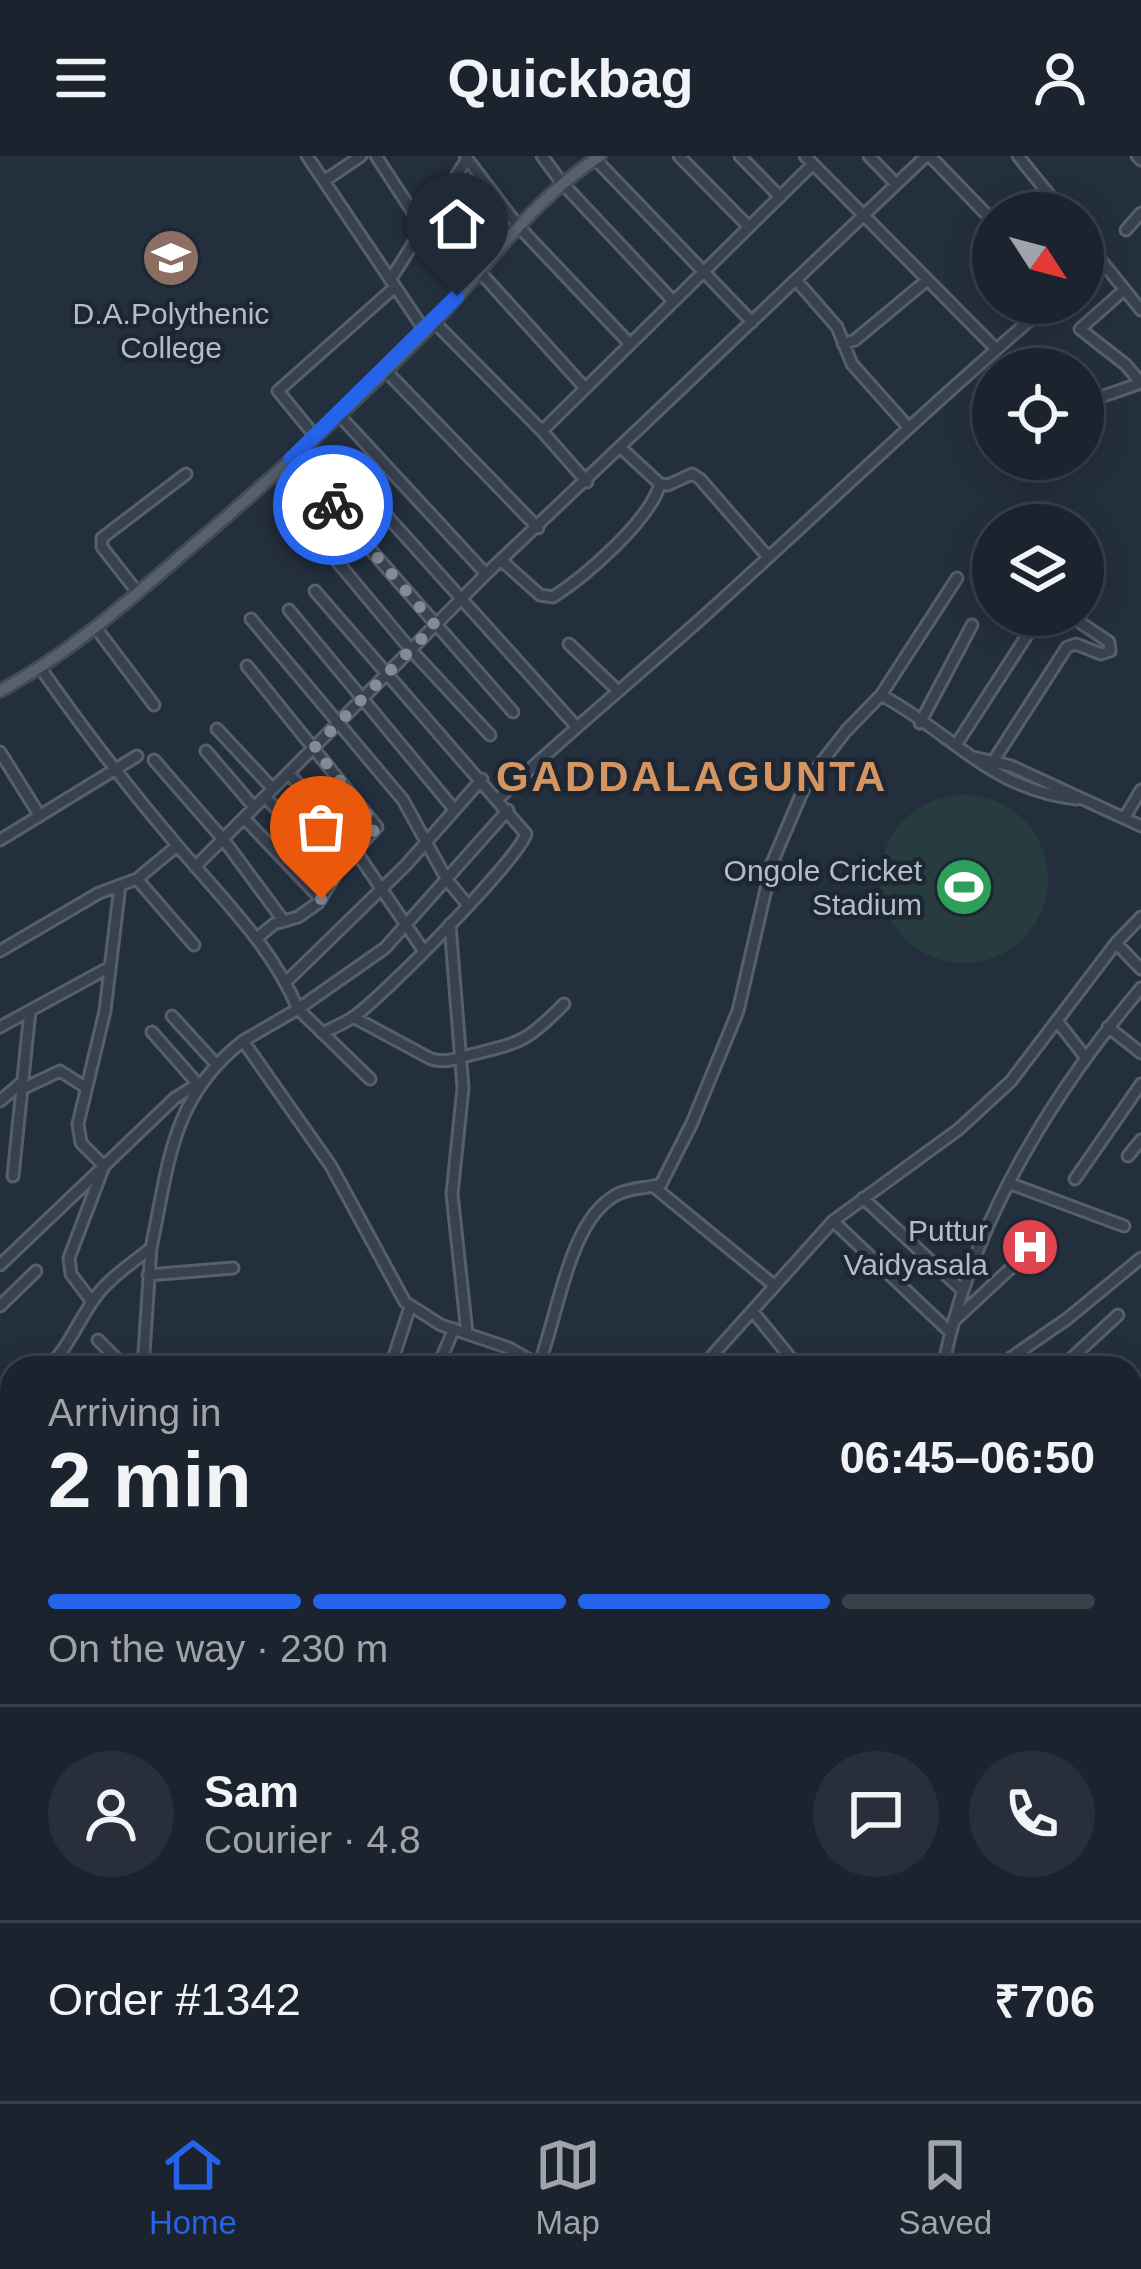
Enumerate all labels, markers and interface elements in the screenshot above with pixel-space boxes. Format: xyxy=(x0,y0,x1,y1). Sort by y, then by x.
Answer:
icon: menu xyxy=(48,45,114,111)
icon: person xyxy=(1027,45,1093,111)
text: Quickbag xyxy=(447,48,694,108)
pin xyxy=(406,173,508,296)
icon: home xyxy=(424,191,490,257)
north arrow xyxy=(972,192,1104,324)
map controls xyxy=(972,192,1104,636)
school or university icon: D.A.Polythenic College xyxy=(140,227,202,289)
place label: D.A.Polythenic College xyxy=(73,297,269,364)
button: locate xyxy=(972,348,1104,480)
courier xyxy=(273,445,393,565)
icon: bike xyxy=(300,472,366,538)
button: layers xyxy=(972,504,1104,636)
district label: GADDALAGUNTA xyxy=(496,753,888,800)
pin xyxy=(270,776,372,899)
icon: bag xyxy=(288,794,354,860)
place label: Ongole Cricket Stadium xyxy=(724,854,923,921)
sports icon: Ongole Cricket Stadium xyxy=(933,856,995,918)
place label: Puttur Vaidyasala xyxy=(843,1214,988,1281)
hospital icon: Puttur Vaidyasala xyxy=(999,1216,1061,1278)
text: Arriving in xyxy=(48,1391,221,1434)
text: 06:45–06:50 xyxy=(840,1432,1095,1483)
text: 2 min xyxy=(48,1436,252,1524)
text: On the way · 230 m xyxy=(48,1627,388,1670)
button: person xyxy=(48,1751,174,1877)
button: chat xyxy=(813,1751,939,1877)
button: phone xyxy=(969,1751,1095,1877)
text: Sam xyxy=(204,1766,299,1817)
text: Courier · 4.8 xyxy=(204,1818,421,1861)
text: Order #1342 xyxy=(48,1974,301,2025)
text: ₹706 xyxy=(994,1976,1095,2027)
tab: Home xyxy=(149,2132,237,2242)
tab: Map xyxy=(535,2132,601,2242)
tab: Saved xyxy=(899,2132,992,2242)

